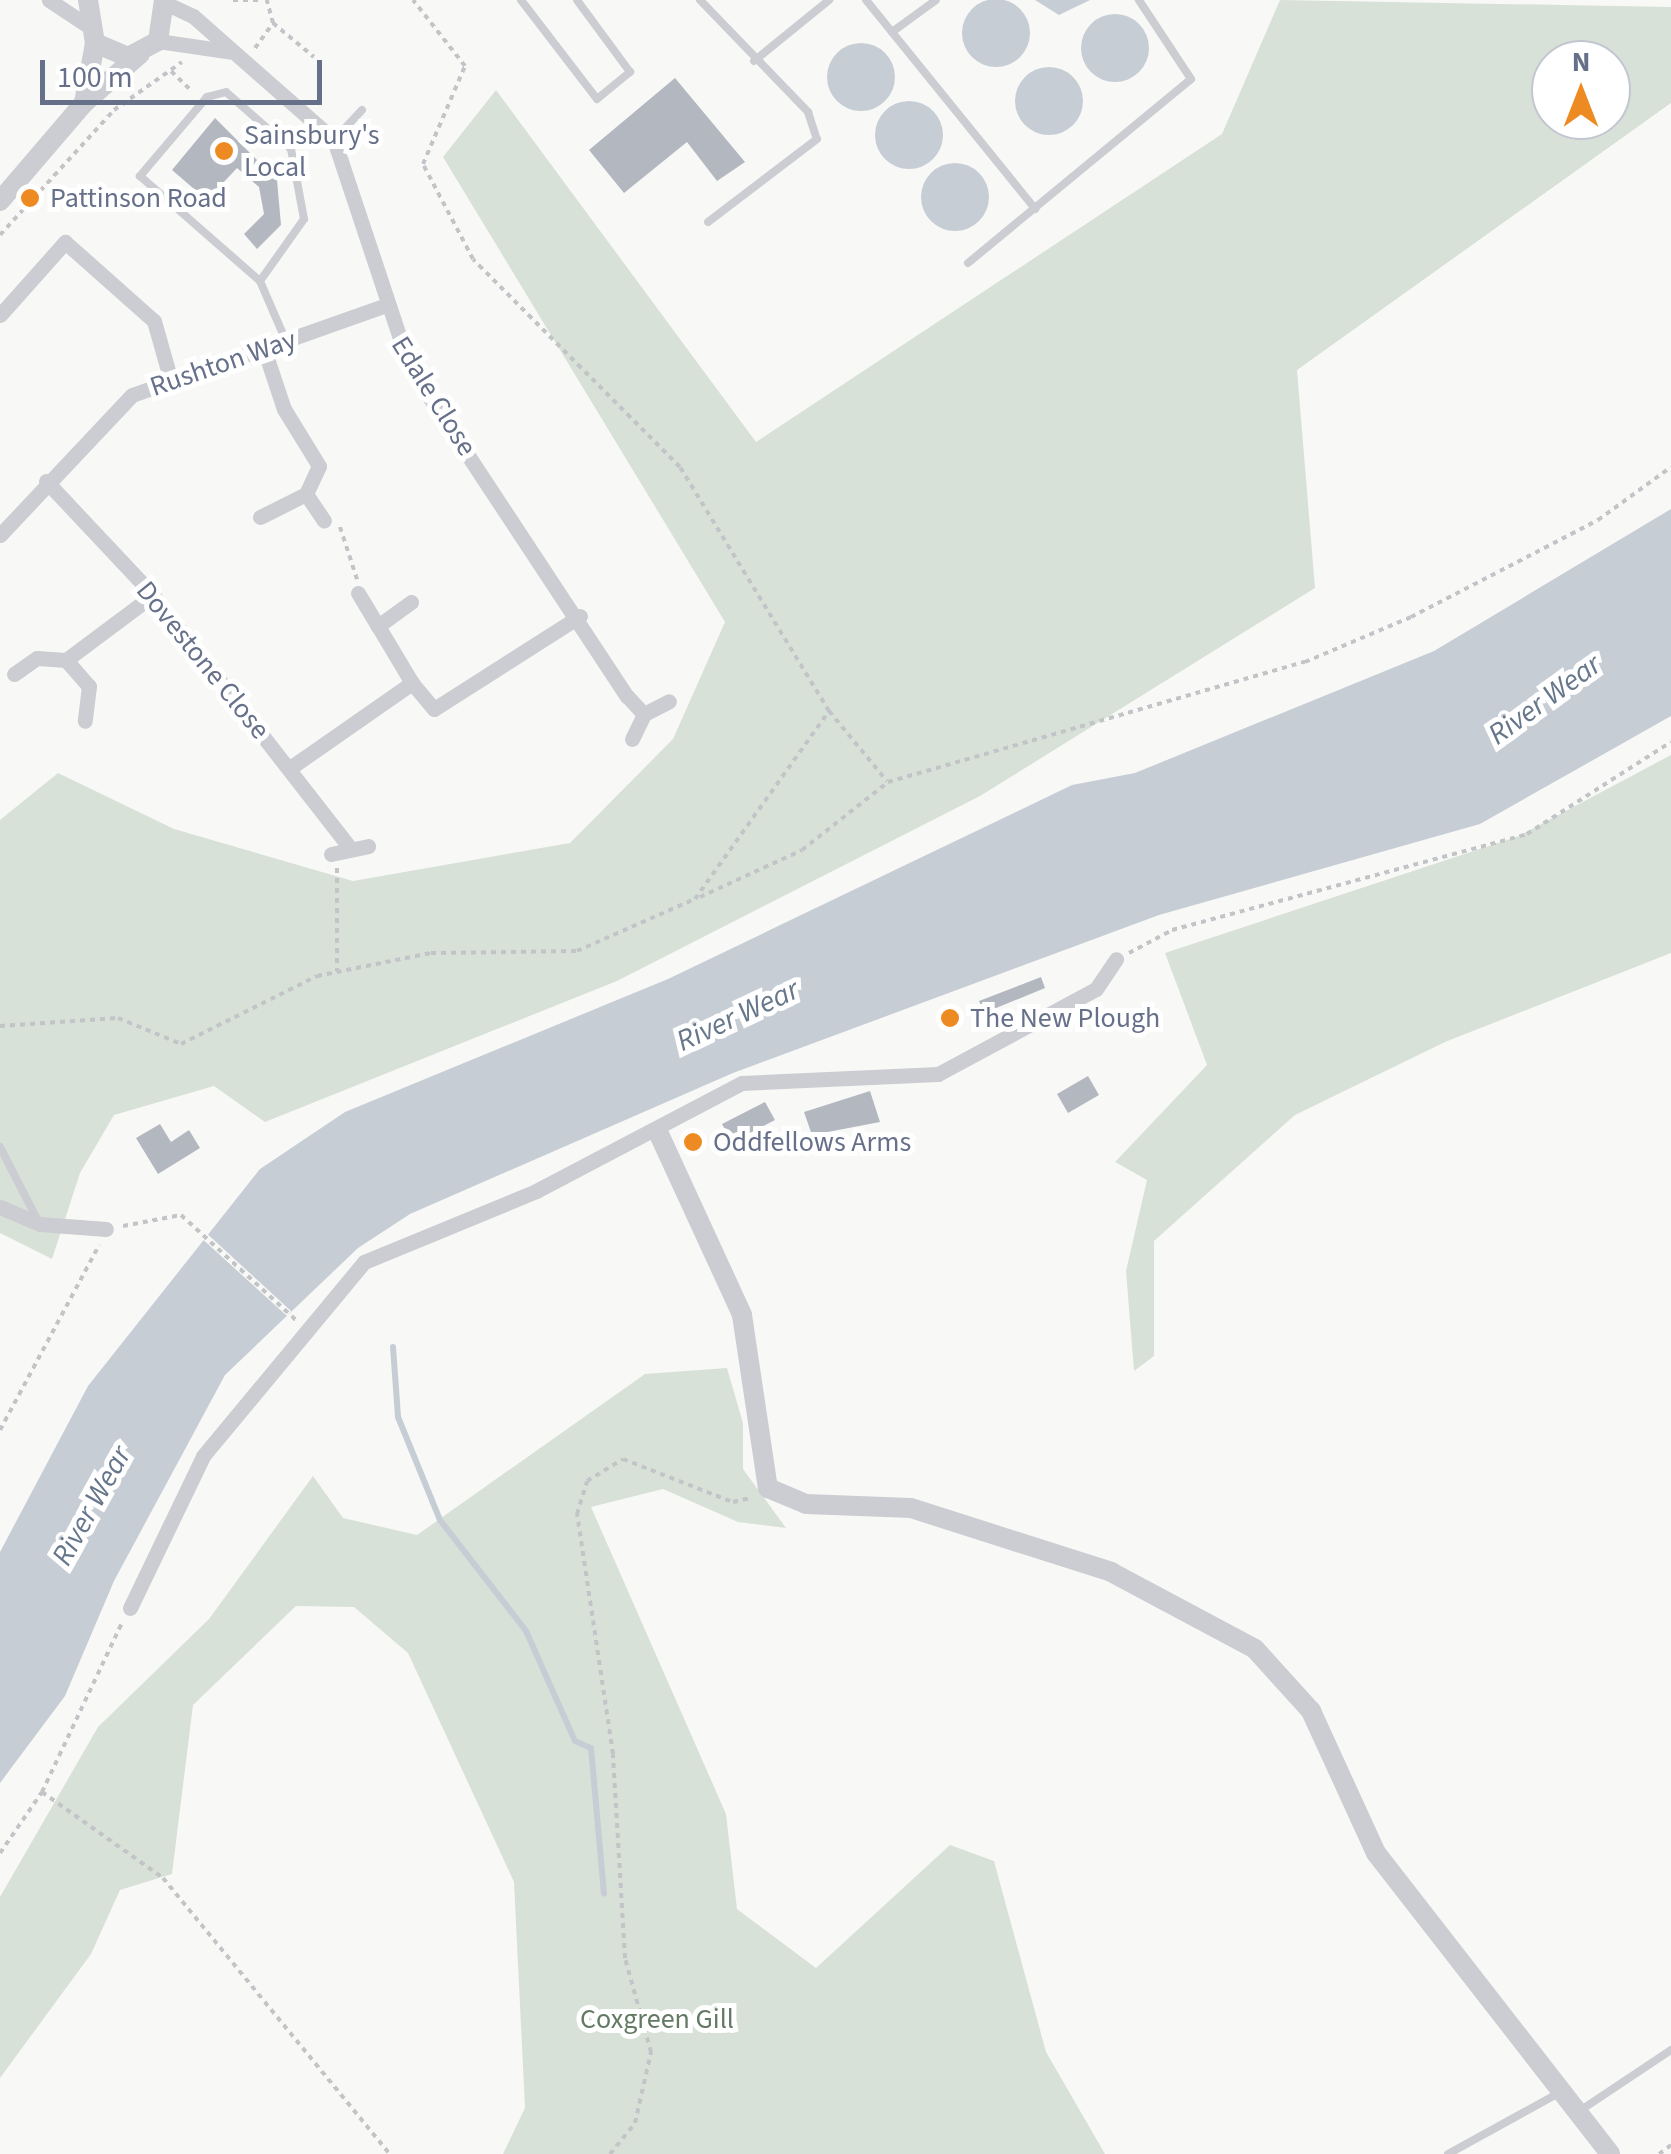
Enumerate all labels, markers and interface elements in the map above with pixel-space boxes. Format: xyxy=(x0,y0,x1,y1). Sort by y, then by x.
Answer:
scale bar xyxy=(45,40,328,102)
north arrow xyxy=(1531,40,1631,140)
text: N xyxy=(1572,42,1590,82)
text: 100 m xyxy=(57,56,133,99)
place label: Sainsbury's Local xyxy=(244,118,379,184)
marker: Sainsbury's Local xyxy=(213,140,235,162)
place label: Pattinson Road xyxy=(50,181,227,215)
marker: Pattinson Road xyxy=(19,187,41,209)
street label: Rushton Way xyxy=(146,322,300,404)
street label: Edale Close xyxy=(384,330,484,462)
street label: Dovestone Close xyxy=(129,574,277,746)
water label: River Wear xyxy=(1481,647,1609,753)
water label: River Wear xyxy=(671,972,805,1060)
place label: The New Plough xyxy=(970,1001,1160,1035)
marker: The New Plough xyxy=(939,1007,961,1029)
place label: Oddfellows Arms xyxy=(713,1125,911,1159)
marker: Oddfellows Arms xyxy=(682,1131,704,1153)
water label: River Wear xyxy=(45,1440,139,1572)
park label: Coxgreen Gill xyxy=(580,2002,734,2036)

